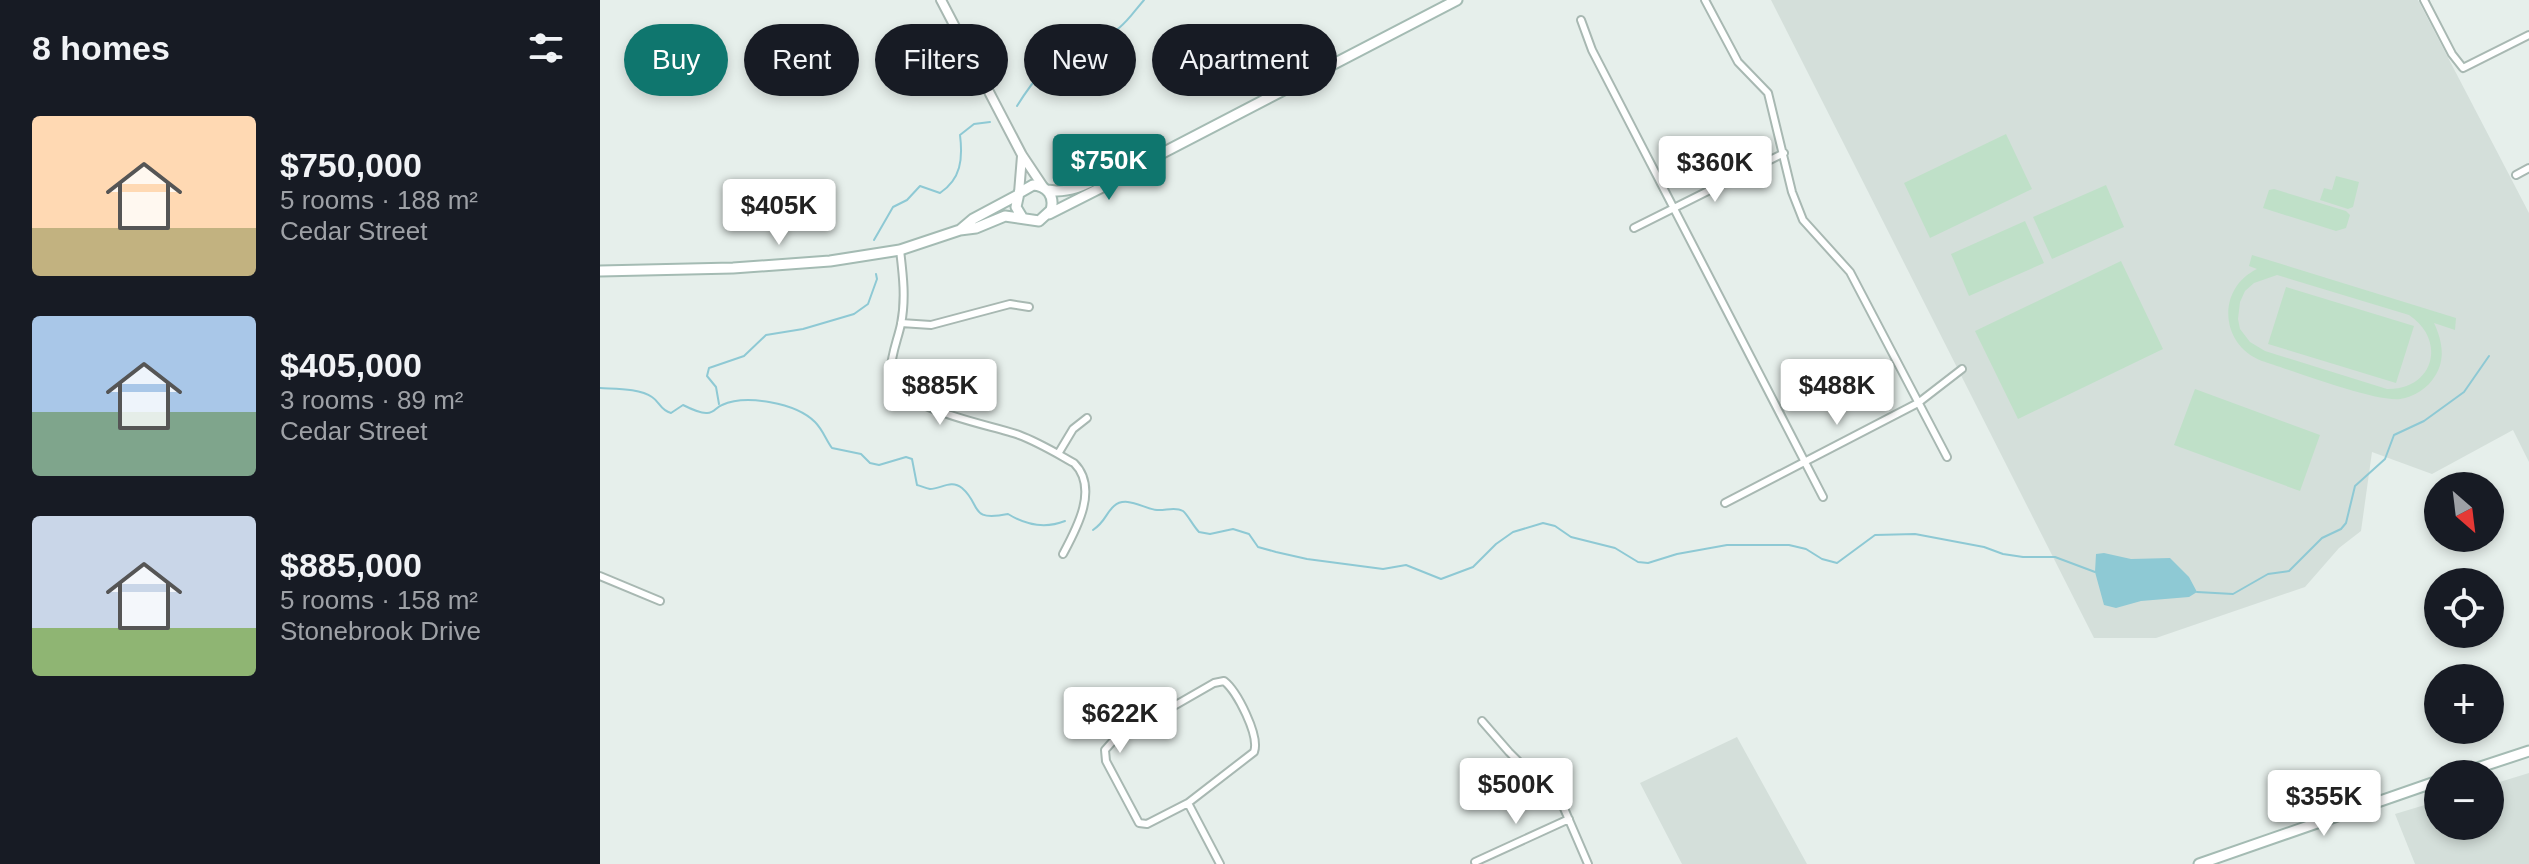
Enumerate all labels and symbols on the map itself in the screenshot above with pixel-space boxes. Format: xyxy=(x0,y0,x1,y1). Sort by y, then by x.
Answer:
pin: $750K xyxy=(1053,134,1165,202)
pin: $360K xyxy=(1659,136,1771,204)
pin: $405K xyxy=(723,179,835,247)
pin: $885K xyxy=(884,359,996,427)
pin: $488K xyxy=(1781,359,1893,427)
north arrow xyxy=(2424,472,2504,552)
pin: $622K xyxy=(1064,687,1176,755)
pin: $500K xyxy=(1460,758,1572,826)
pin: $355K xyxy=(2268,770,2380,838)

